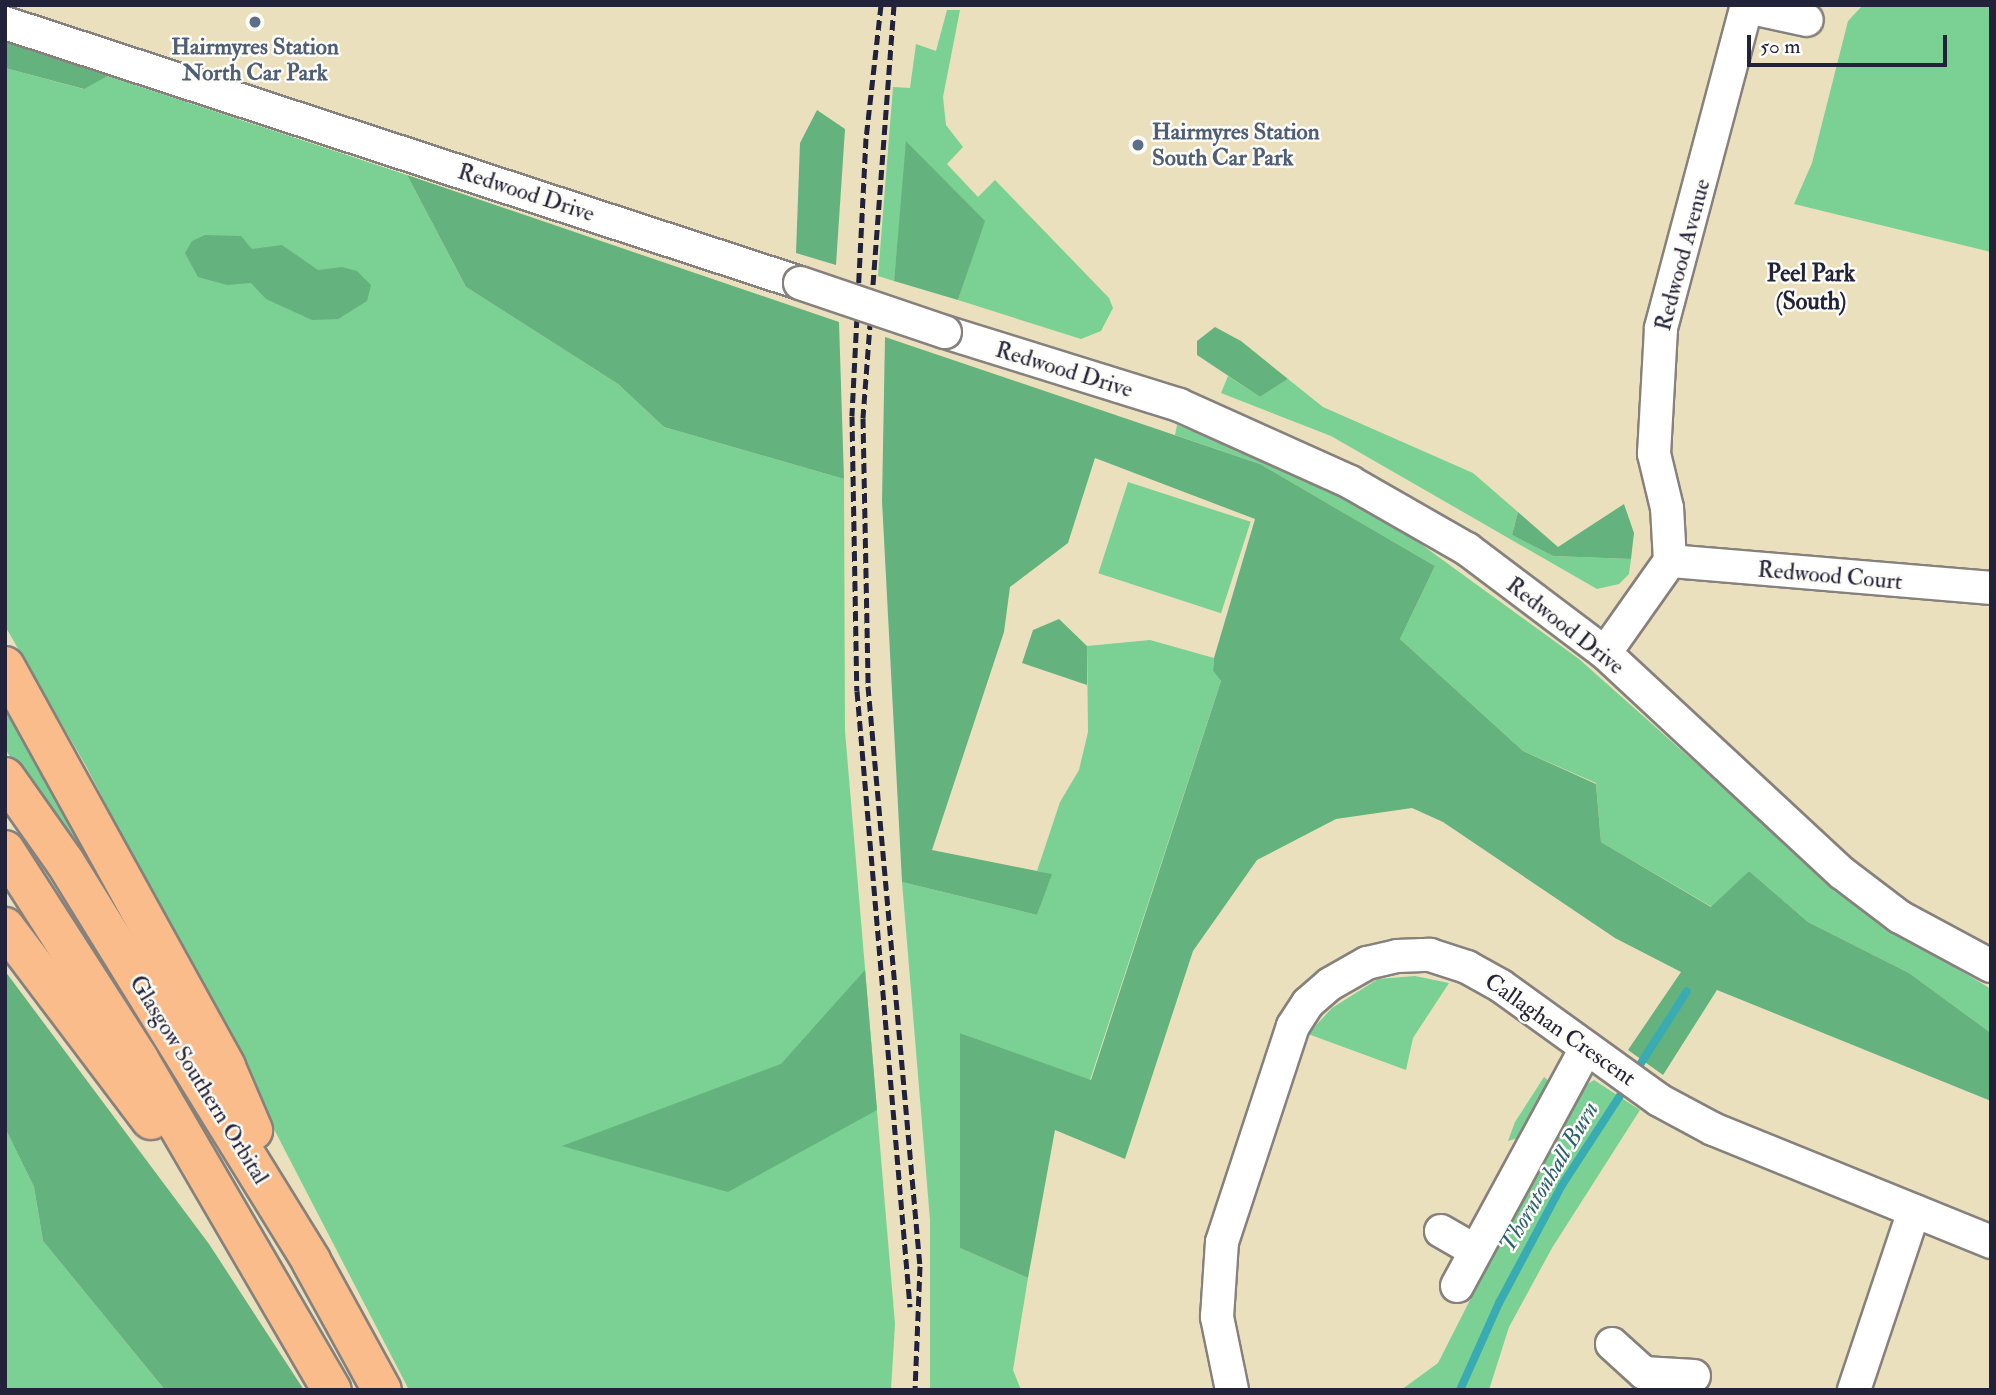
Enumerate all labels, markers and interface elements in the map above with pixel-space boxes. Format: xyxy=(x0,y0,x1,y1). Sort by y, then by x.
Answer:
marker: Hairmyres Station North Car Park xyxy=(247,14,263,30)
scale bar xyxy=(1751,21,1951,65)
place label: Hairmyres Station North Car Park xyxy=(171,33,339,87)
text: 50 m xyxy=(1760,33,1801,60)
place label: Hairmyres Station South Car Park xyxy=(1152,118,1320,172)
marker: Hairmyres Station South Car Park xyxy=(1130,137,1146,153)
street label: Redwood Drive xyxy=(454,158,598,228)
street label: Redwood Avenue xyxy=(1649,176,1717,334)
district label: Peel Park (South) xyxy=(1767,260,1855,316)
street label: Redwood Drive xyxy=(992,336,1136,404)
street label: Redwood Court xyxy=(1756,556,1904,596)
street label: Redwood Drive xyxy=(1501,571,1629,681)
street label: Callaghan Crescent xyxy=(1479,968,1641,1092)
street label: Glasgow Southern Orbital xyxy=(123,970,275,1190)
water label: Thorntonhall Burn xyxy=(1493,1097,1605,1257)

